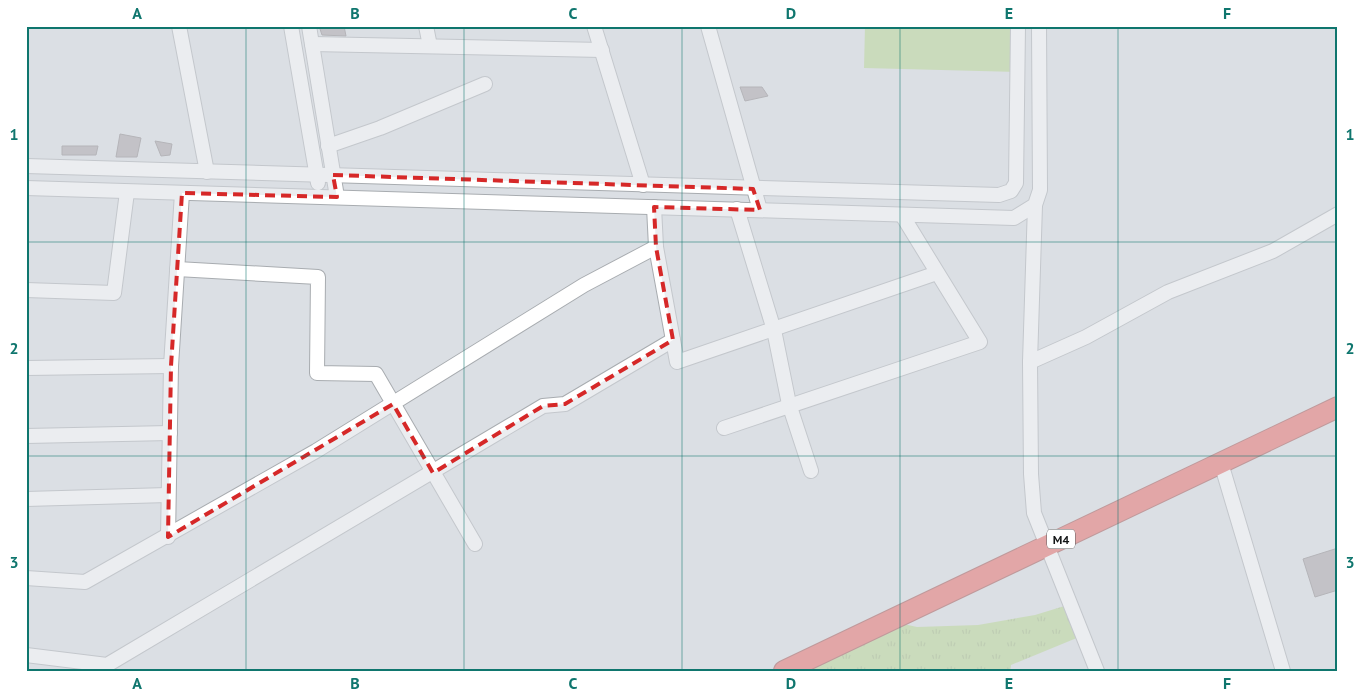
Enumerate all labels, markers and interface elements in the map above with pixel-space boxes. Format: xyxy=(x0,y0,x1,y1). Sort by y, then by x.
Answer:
text: A xyxy=(132,3,142,23)
text: B xyxy=(350,3,360,23)
text: C xyxy=(569,3,578,23)
text: D xyxy=(786,3,796,23)
text: E xyxy=(1005,3,1013,23)
text: F xyxy=(1223,3,1231,23)
text: 1 xyxy=(9,124,19,144)
text: 1 xyxy=(1345,124,1355,144)
text: 2 xyxy=(9,338,19,358)
text: 2 xyxy=(1345,338,1355,358)
road number: M4 xyxy=(1047,530,1075,548)
text: 3 xyxy=(9,552,19,572)
text: 3 xyxy=(1345,552,1355,572)
text: A xyxy=(132,673,142,693)
text: B xyxy=(350,673,360,693)
text: C xyxy=(569,673,578,693)
text: D xyxy=(786,673,796,693)
text: E xyxy=(1005,673,1013,693)
text: F xyxy=(1223,673,1231,693)

